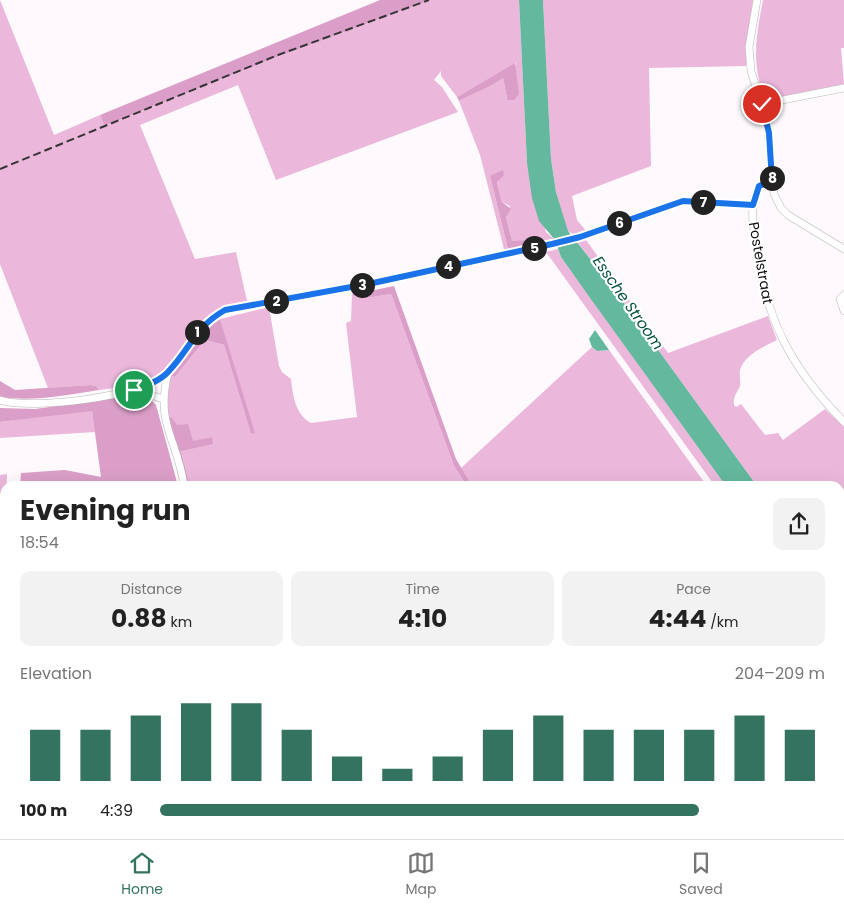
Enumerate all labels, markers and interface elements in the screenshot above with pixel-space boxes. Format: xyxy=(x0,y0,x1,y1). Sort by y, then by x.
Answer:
pin xyxy=(741,83,783,125)
icon: check xyxy=(748,90,776,118)
pin: 8 xyxy=(760,166,784,190)
text: 8 xyxy=(768,168,777,188)
pin: 7 xyxy=(690,190,716,214)
text: 7 xyxy=(700,192,707,212)
pin: 6 xyxy=(606,210,632,236)
text: 6 xyxy=(615,213,624,233)
street label: Postelstraat xyxy=(744,220,778,306)
pin: 5 xyxy=(522,236,546,260)
text: 5 xyxy=(530,238,539,258)
water label: Essche Stroom xyxy=(588,252,669,354)
pin: 4 xyxy=(436,254,460,278)
text: 4 xyxy=(444,256,453,276)
pin: 3 xyxy=(350,272,374,298)
text: 3 xyxy=(358,275,367,295)
pin: 2 xyxy=(264,288,288,314)
text: 2 xyxy=(273,291,281,311)
pin: 1 xyxy=(184,320,210,344)
text: 1 xyxy=(195,322,200,342)
pin xyxy=(113,369,155,411)
icon: arrive xyxy=(120,376,148,404)
text: Evening run xyxy=(20,491,191,530)
button: share xyxy=(773,498,825,550)
text: 18:54 xyxy=(20,531,59,554)
text: Distance xyxy=(121,579,182,599)
text: Time xyxy=(405,579,440,599)
text: Pace xyxy=(676,579,711,599)
text: 0.88 xyxy=(111,601,167,636)
text: 4:10 xyxy=(398,601,447,636)
text: 4:44 xyxy=(649,601,706,636)
text: km xyxy=(167,612,192,632)
text: /km xyxy=(706,612,738,632)
text: Elevation xyxy=(20,662,92,685)
text: 204–209 m xyxy=(735,662,825,685)
text: 100 m xyxy=(20,799,67,822)
text: 4:39 xyxy=(100,799,133,822)
tab: Home xyxy=(121,849,163,900)
tab: Map xyxy=(406,849,437,900)
tab: Saved xyxy=(679,849,723,900)

